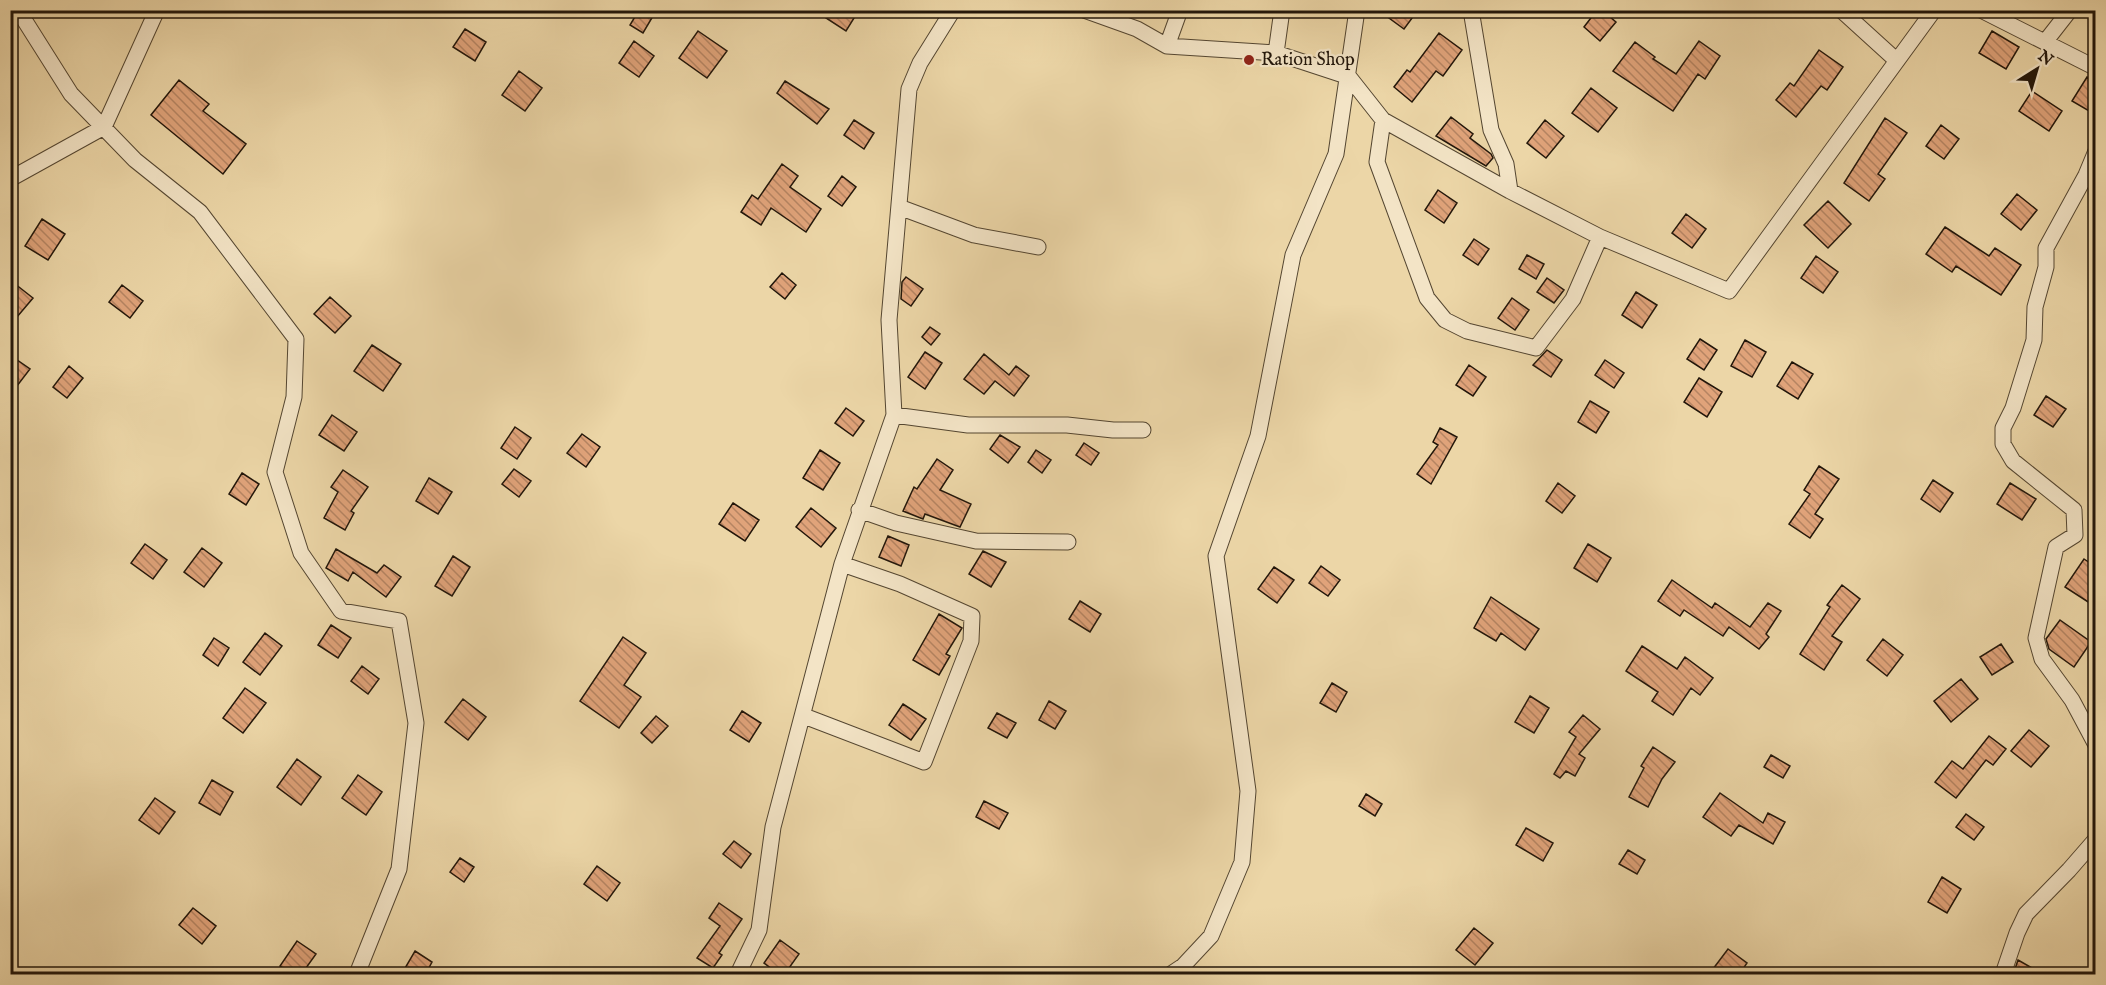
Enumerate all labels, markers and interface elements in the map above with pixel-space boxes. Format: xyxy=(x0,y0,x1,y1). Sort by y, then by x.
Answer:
north arrow xyxy=(2007,39,2067,99)
text: N xyxy=(2032,46,2056,71)
place label: Ration Shop xyxy=(1261,49,1355,72)
marker: Ration Shop xyxy=(1242,53,1256,67)

